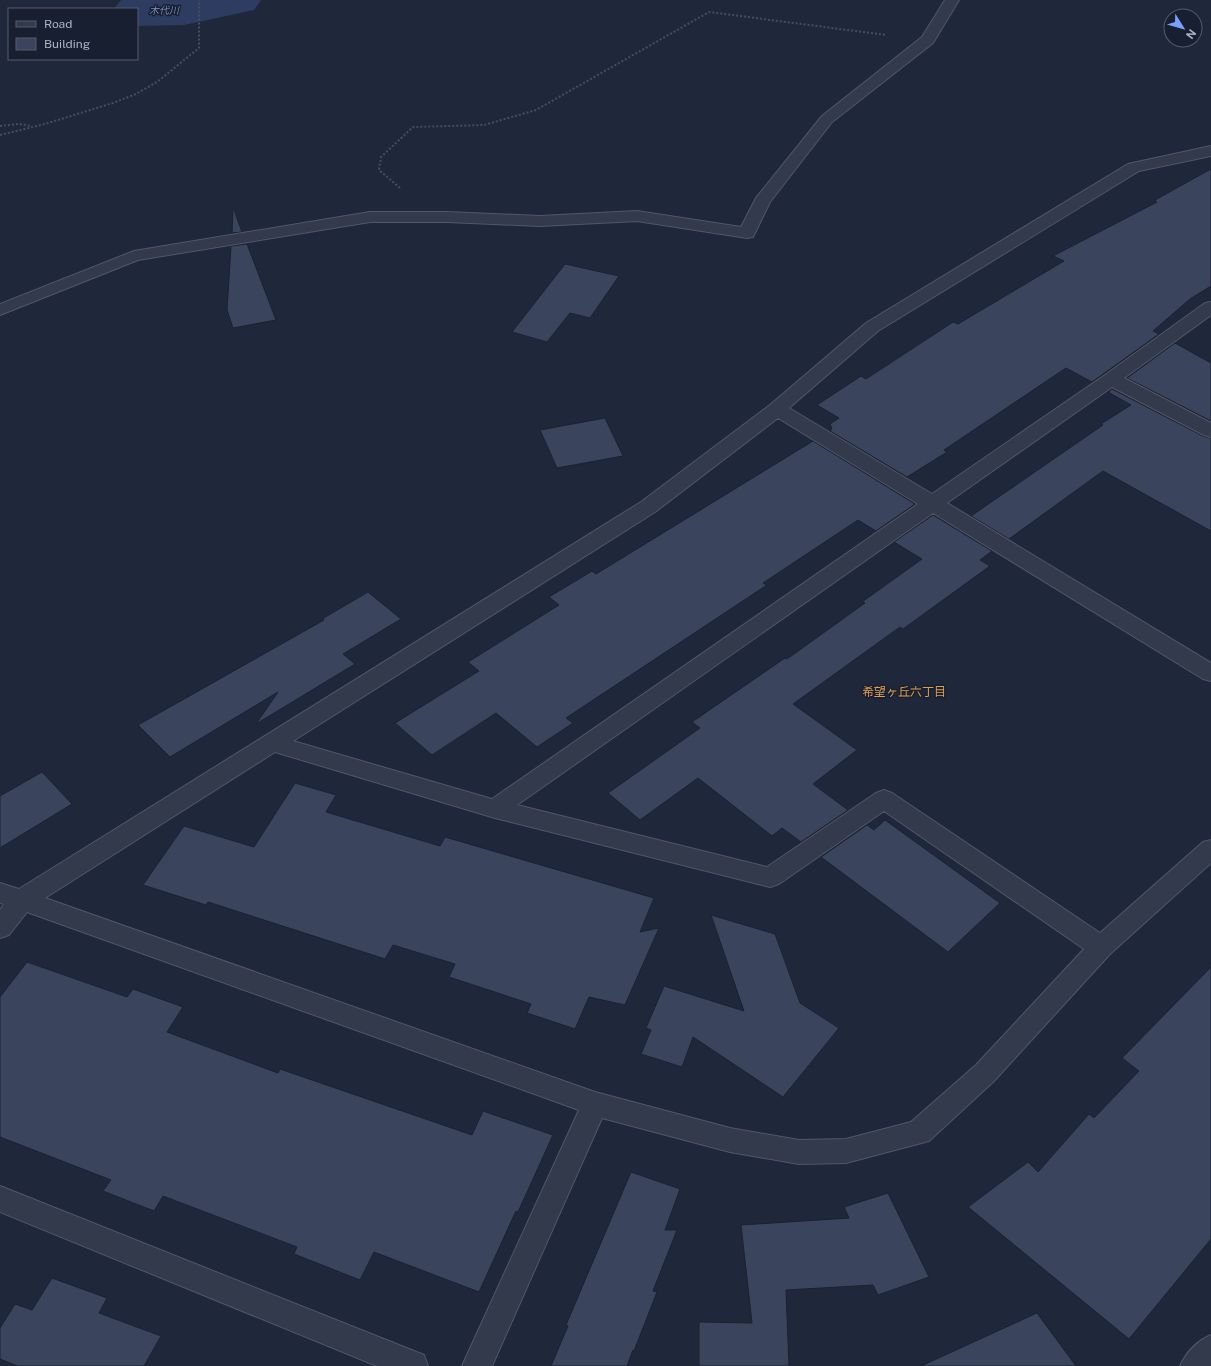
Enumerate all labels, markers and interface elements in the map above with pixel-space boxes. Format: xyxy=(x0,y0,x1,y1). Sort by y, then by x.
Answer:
water label: 木代川 xyxy=(149,4,180,16)
legend xyxy=(8,8,138,60)
north arrow xyxy=(1163,8,1203,48)
text: Road xyxy=(44,17,72,31)
text: N xyxy=(1184,27,1198,41)
text: Building xyxy=(44,37,90,51)
district label: 希望ヶ丘六丁目 xyxy=(862,685,946,699)

